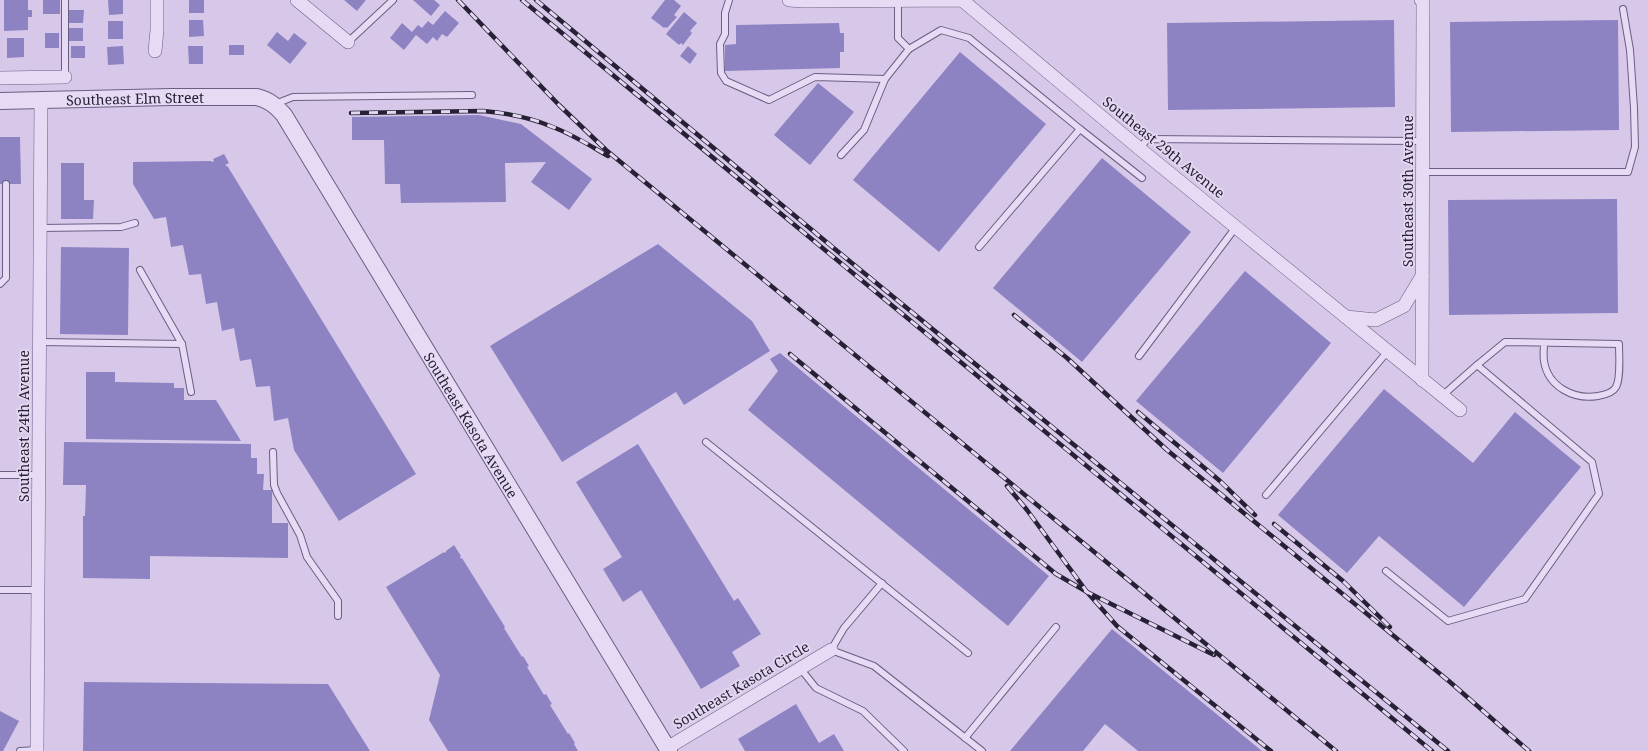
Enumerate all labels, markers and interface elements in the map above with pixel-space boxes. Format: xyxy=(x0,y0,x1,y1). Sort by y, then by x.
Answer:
street label: Southeast Elm Street xyxy=(66,87,204,109)
street label: Southeast 29th Avenue xyxy=(1099,92,1229,202)
street label: Southeast 30th Avenue xyxy=(1398,115,1417,267)
street label: Southeast Kasota Avenue xyxy=(420,348,523,501)
street label: Southeast 24th Avenue xyxy=(14,350,33,502)
street label: Southeast Kasota Circle xyxy=(669,637,813,733)

